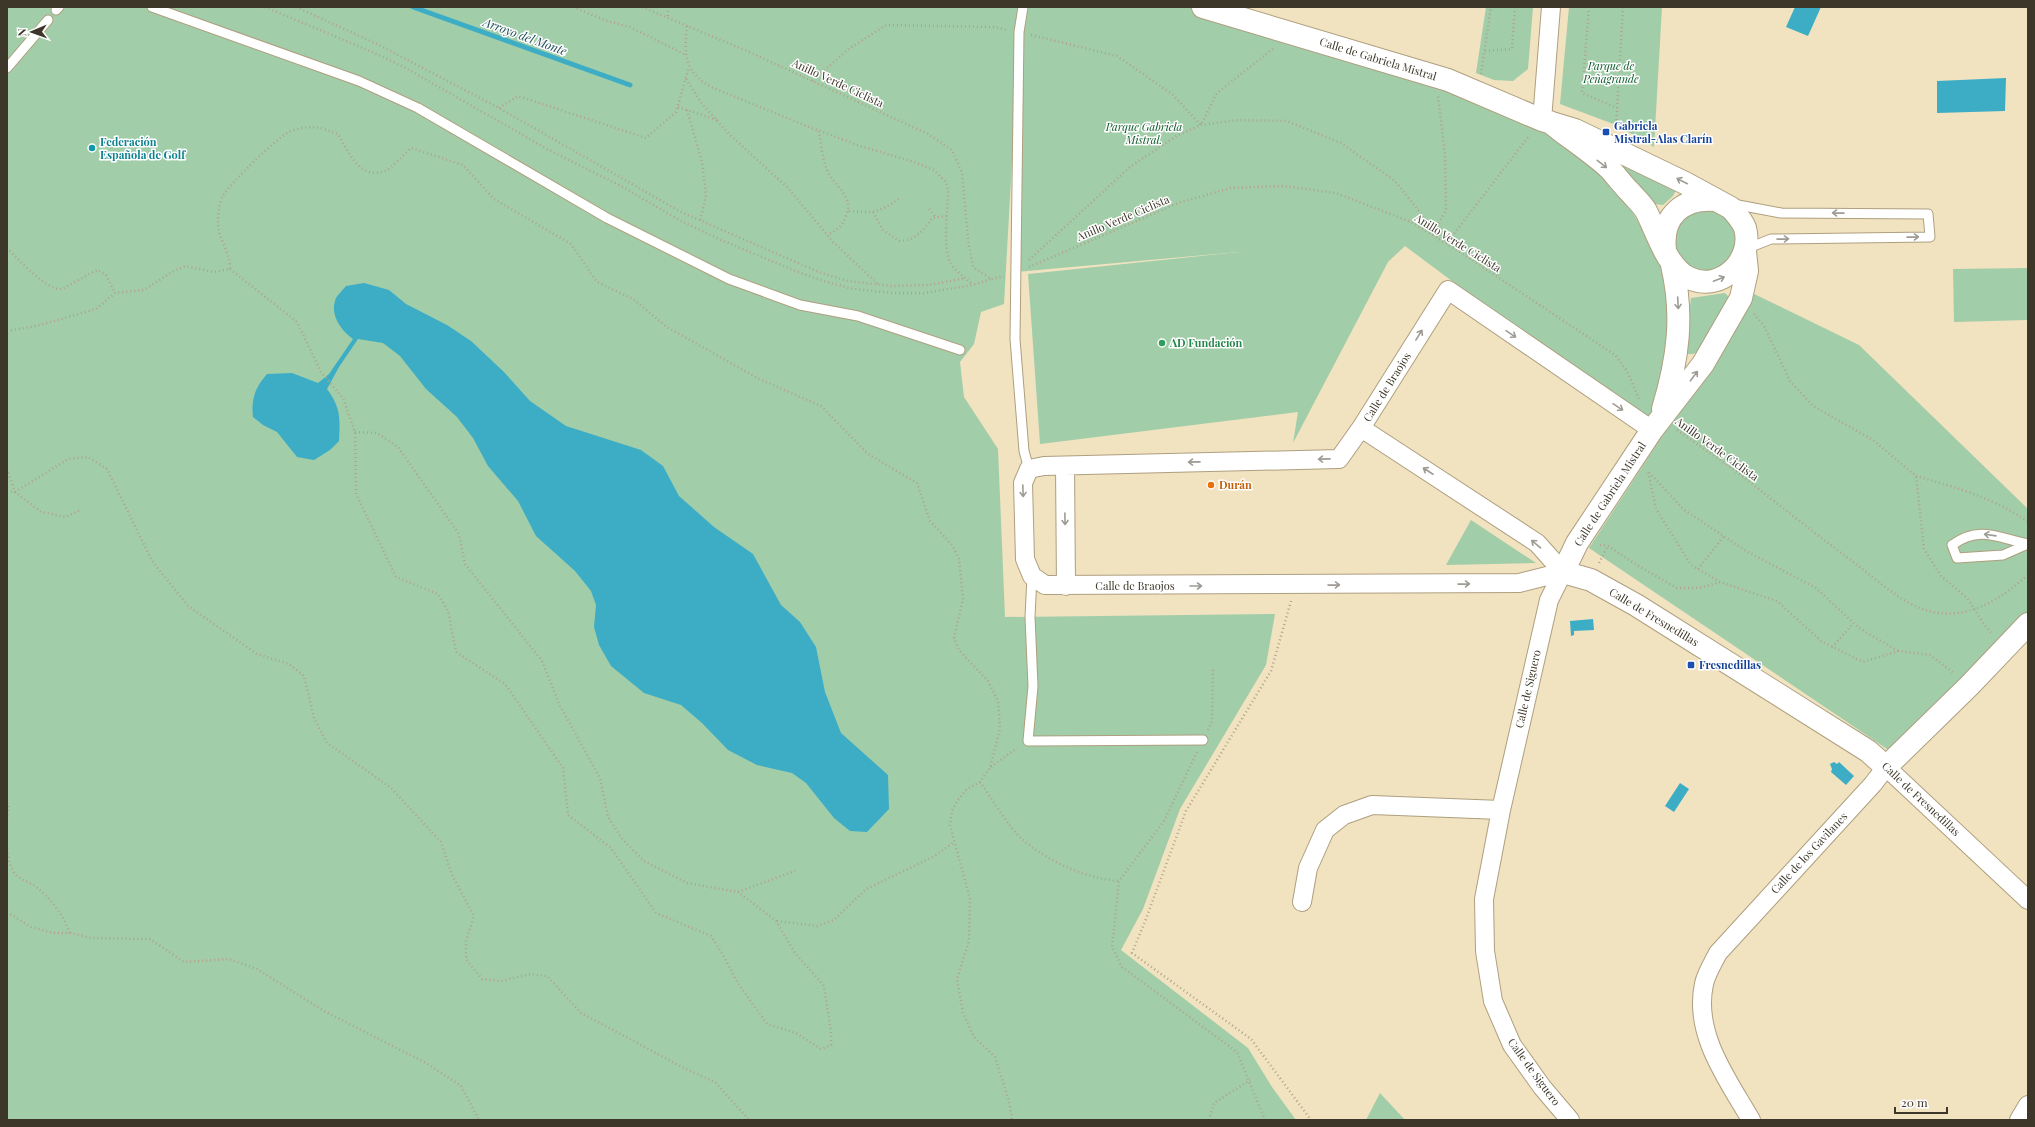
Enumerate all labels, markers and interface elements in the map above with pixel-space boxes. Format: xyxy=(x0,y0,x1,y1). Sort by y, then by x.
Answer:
north arrow xyxy=(12,12,52,52)
water label: Arroyo del Monte xyxy=(480,13,569,59)
text: N xyxy=(14,28,29,37)
street label: Calle de Gabriela Mistral xyxy=(1318,34,1439,83)
street label: Anillo Verde Ciclista xyxy=(789,54,887,111)
park label: Parque de Peñagrande xyxy=(1582,58,1639,86)
place label: Gabriela Mistral-Alas Clarín xyxy=(1614,118,1713,146)
park label: Parque Gabriela Mistral. xyxy=(1105,119,1182,147)
marker: Gabriela Mistral-Alas Clarín xyxy=(1601,127,1611,137)
place label: Federación Española de Golf xyxy=(100,134,186,162)
marker: Federación Española de Golf xyxy=(87,143,97,153)
one-way arrow xyxy=(1597,159,1608,168)
one-way arrow xyxy=(1676,177,1688,185)
street label: Anillo Verde Ciclista xyxy=(1073,191,1172,244)
street label: Anillo Verde Ciclista xyxy=(1411,209,1505,276)
one-way arrow xyxy=(1832,209,1845,217)
one-way arrow xyxy=(1906,234,1919,241)
one-way arrow xyxy=(1776,235,1789,243)
one-way arrow xyxy=(1713,274,1725,282)
one-way arrow xyxy=(1674,296,1682,309)
one-way arrow xyxy=(1415,330,1424,341)
one-way arrow xyxy=(1505,330,1516,338)
place label: AD Fundación xyxy=(1169,335,1243,350)
marker: AD Fundación xyxy=(1157,338,1167,348)
street label: Calle de Braojos xyxy=(1359,349,1414,424)
one-way arrow xyxy=(1690,370,1698,381)
one-way arrow xyxy=(1612,403,1623,411)
street label: Anillo Verde Ciclista xyxy=(1672,413,1762,484)
street label: Calle de Gabriela Mistral xyxy=(1570,439,1649,549)
one-way arrow xyxy=(1318,455,1331,463)
one-way arrow xyxy=(1188,459,1201,466)
one-way arrow xyxy=(1422,467,1434,475)
place label: Durán xyxy=(1219,477,1252,492)
marker: Durán xyxy=(1206,480,1216,490)
one-way arrow xyxy=(1020,484,1027,497)
one-way arrow xyxy=(1061,512,1069,525)
one-way arrow xyxy=(1984,531,1997,539)
one-way arrow xyxy=(1531,539,1541,548)
street label: Calle de Braojos xyxy=(1095,578,1175,593)
one-way arrow xyxy=(1457,580,1470,587)
one-way arrow xyxy=(1327,581,1340,589)
one-way arrow xyxy=(1189,582,1202,590)
street label: Calle de Fresnedillas xyxy=(1607,584,1702,649)
street label: Calle de Siguero xyxy=(1511,648,1544,729)
place label: Fresnedillas xyxy=(1699,657,1761,672)
marker: Fresnedillas xyxy=(1686,660,1696,670)
street label: Calle de Fresnedillas xyxy=(1879,758,1964,839)
street label: Calle de los Gavilanes xyxy=(1767,809,1850,897)
street label: Calle de Siguero xyxy=(1505,1035,1564,1108)
scale bar xyxy=(1895,1089,1947,1115)
text: 20 m xyxy=(1901,1094,1928,1110)

